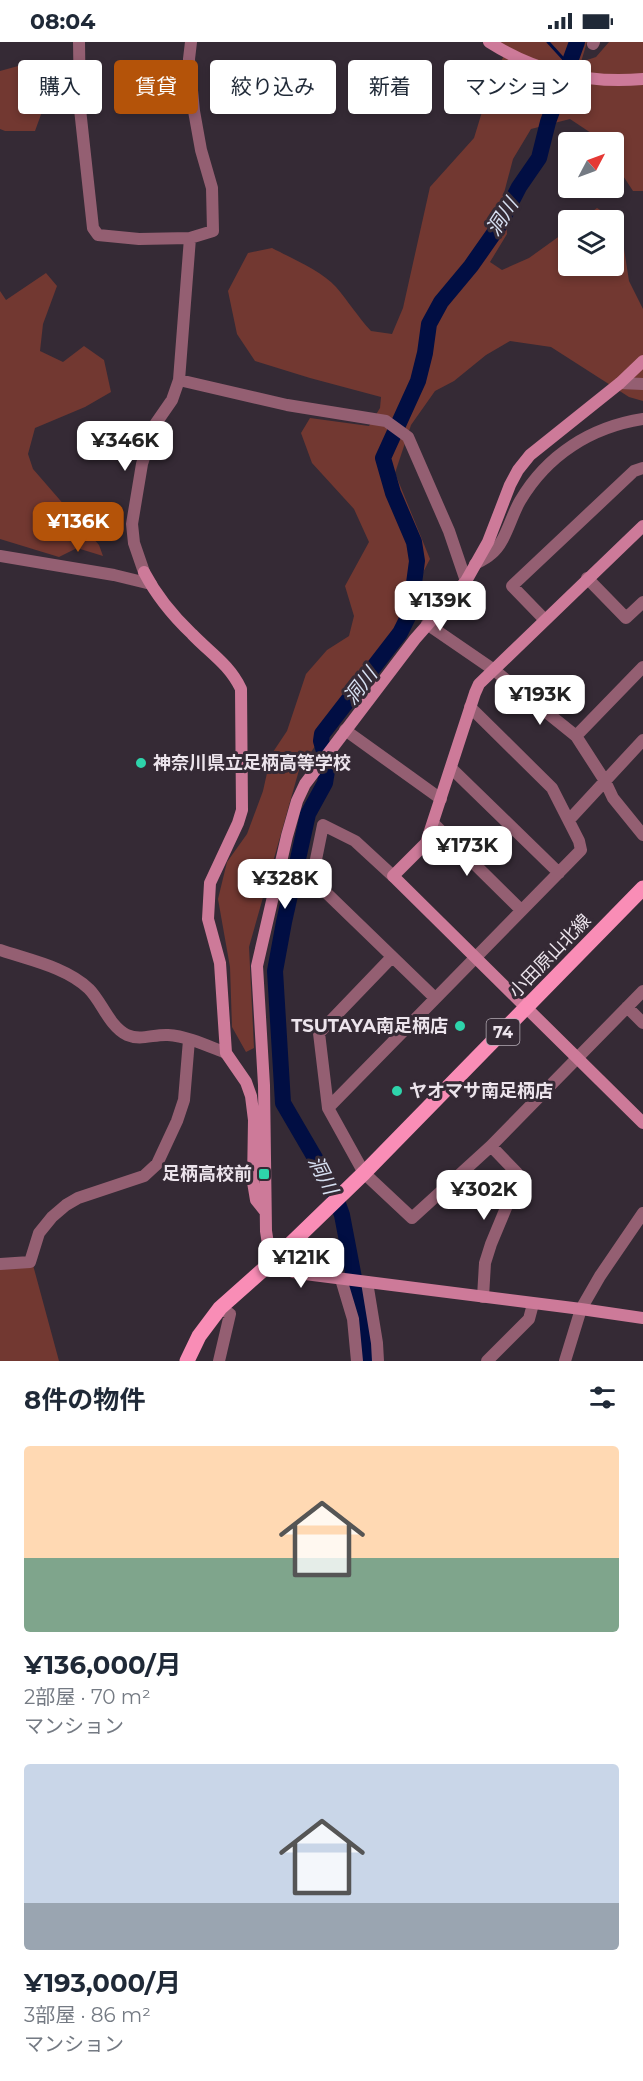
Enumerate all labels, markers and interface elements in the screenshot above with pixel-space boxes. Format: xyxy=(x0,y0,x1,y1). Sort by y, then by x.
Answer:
text: 08:04 xyxy=(30,8,95,35)
chip: 購入 xyxy=(18,60,102,114)
chip: 賃貸 xyxy=(114,60,198,114)
chip: 絞り込み xyxy=(210,60,336,114)
chip: 新着 xyxy=(348,60,432,114)
chip: マンション xyxy=(444,60,591,114)
north arrow xyxy=(558,132,624,198)
map controls xyxy=(558,132,624,276)
water label: 洞川 xyxy=(481,192,524,240)
button: layers xyxy=(558,210,624,276)
pin: ¥346K xyxy=(83,421,167,472)
text: ¥346K xyxy=(91,428,159,452)
pin: ¥136K xyxy=(36,502,120,553)
text: ¥136K xyxy=(47,509,109,533)
pin: ¥139K xyxy=(398,581,482,632)
text: ¥139K xyxy=(409,588,471,612)
water label: 洞川 xyxy=(338,661,383,709)
pin: ¥193K xyxy=(498,675,582,726)
text: ¥193K xyxy=(509,682,571,706)
place label: 神奈川県立足柄高等学校 xyxy=(153,752,351,774)
marker: 神奈川県立足柄高等学校 xyxy=(134,756,148,770)
pin: ¥173K xyxy=(425,826,509,877)
text: ¥173K xyxy=(436,833,498,857)
pin: ¥328K xyxy=(243,859,327,910)
text: ¥328K xyxy=(252,866,318,890)
street label: 小田原山北線 xyxy=(505,910,595,1002)
place label: TSUTAYA南足柄店 xyxy=(291,1015,448,1037)
marker: TSUTAYA南足柄店 xyxy=(453,1019,467,1033)
road number: 74 xyxy=(486,1019,520,1045)
place label: ヤオマサ南足柄店 xyxy=(409,1080,553,1102)
marker: ヤオマサ南足柄店 xyxy=(390,1084,404,1098)
water label: 洞川 xyxy=(303,1152,344,1200)
place label: 足柄高校前 xyxy=(162,1163,252,1185)
marker: 足柄高校前 xyxy=(257,1167,271,1181)
pin: ¥302K xyxy=(442,1170,526,1221)
text: ¥302K xyxy=(451,1177,517,1201)
pin: ¥121K xyxy=(259,1238,343,1289)
text: ¥121K xyxy=(272,1245,330,1269)
icon: filters xyxy=(586,1381,619,1414)
text: 8件の物件 xyxy=(24,1384,145,1416)
icon: home xyxy=(268,1485,376,1593)
text: ¥136,000/月 xyxy=(24,1649,181,1681)
text: 2部屋 · 70 m² xyxy=(24,1685,151,1709)
text: マンション xyxy=(24,1714,124,1738)
icon: home xyxy=(268,1803,376,1911)
text: ¥193,000/月 xyxy=(24,1967,181,1999)
text: 3部屋 · 86 m² xyxy=(24,2003,151,2027)
text: マンション xyxy=(24,2032,124,2056)

